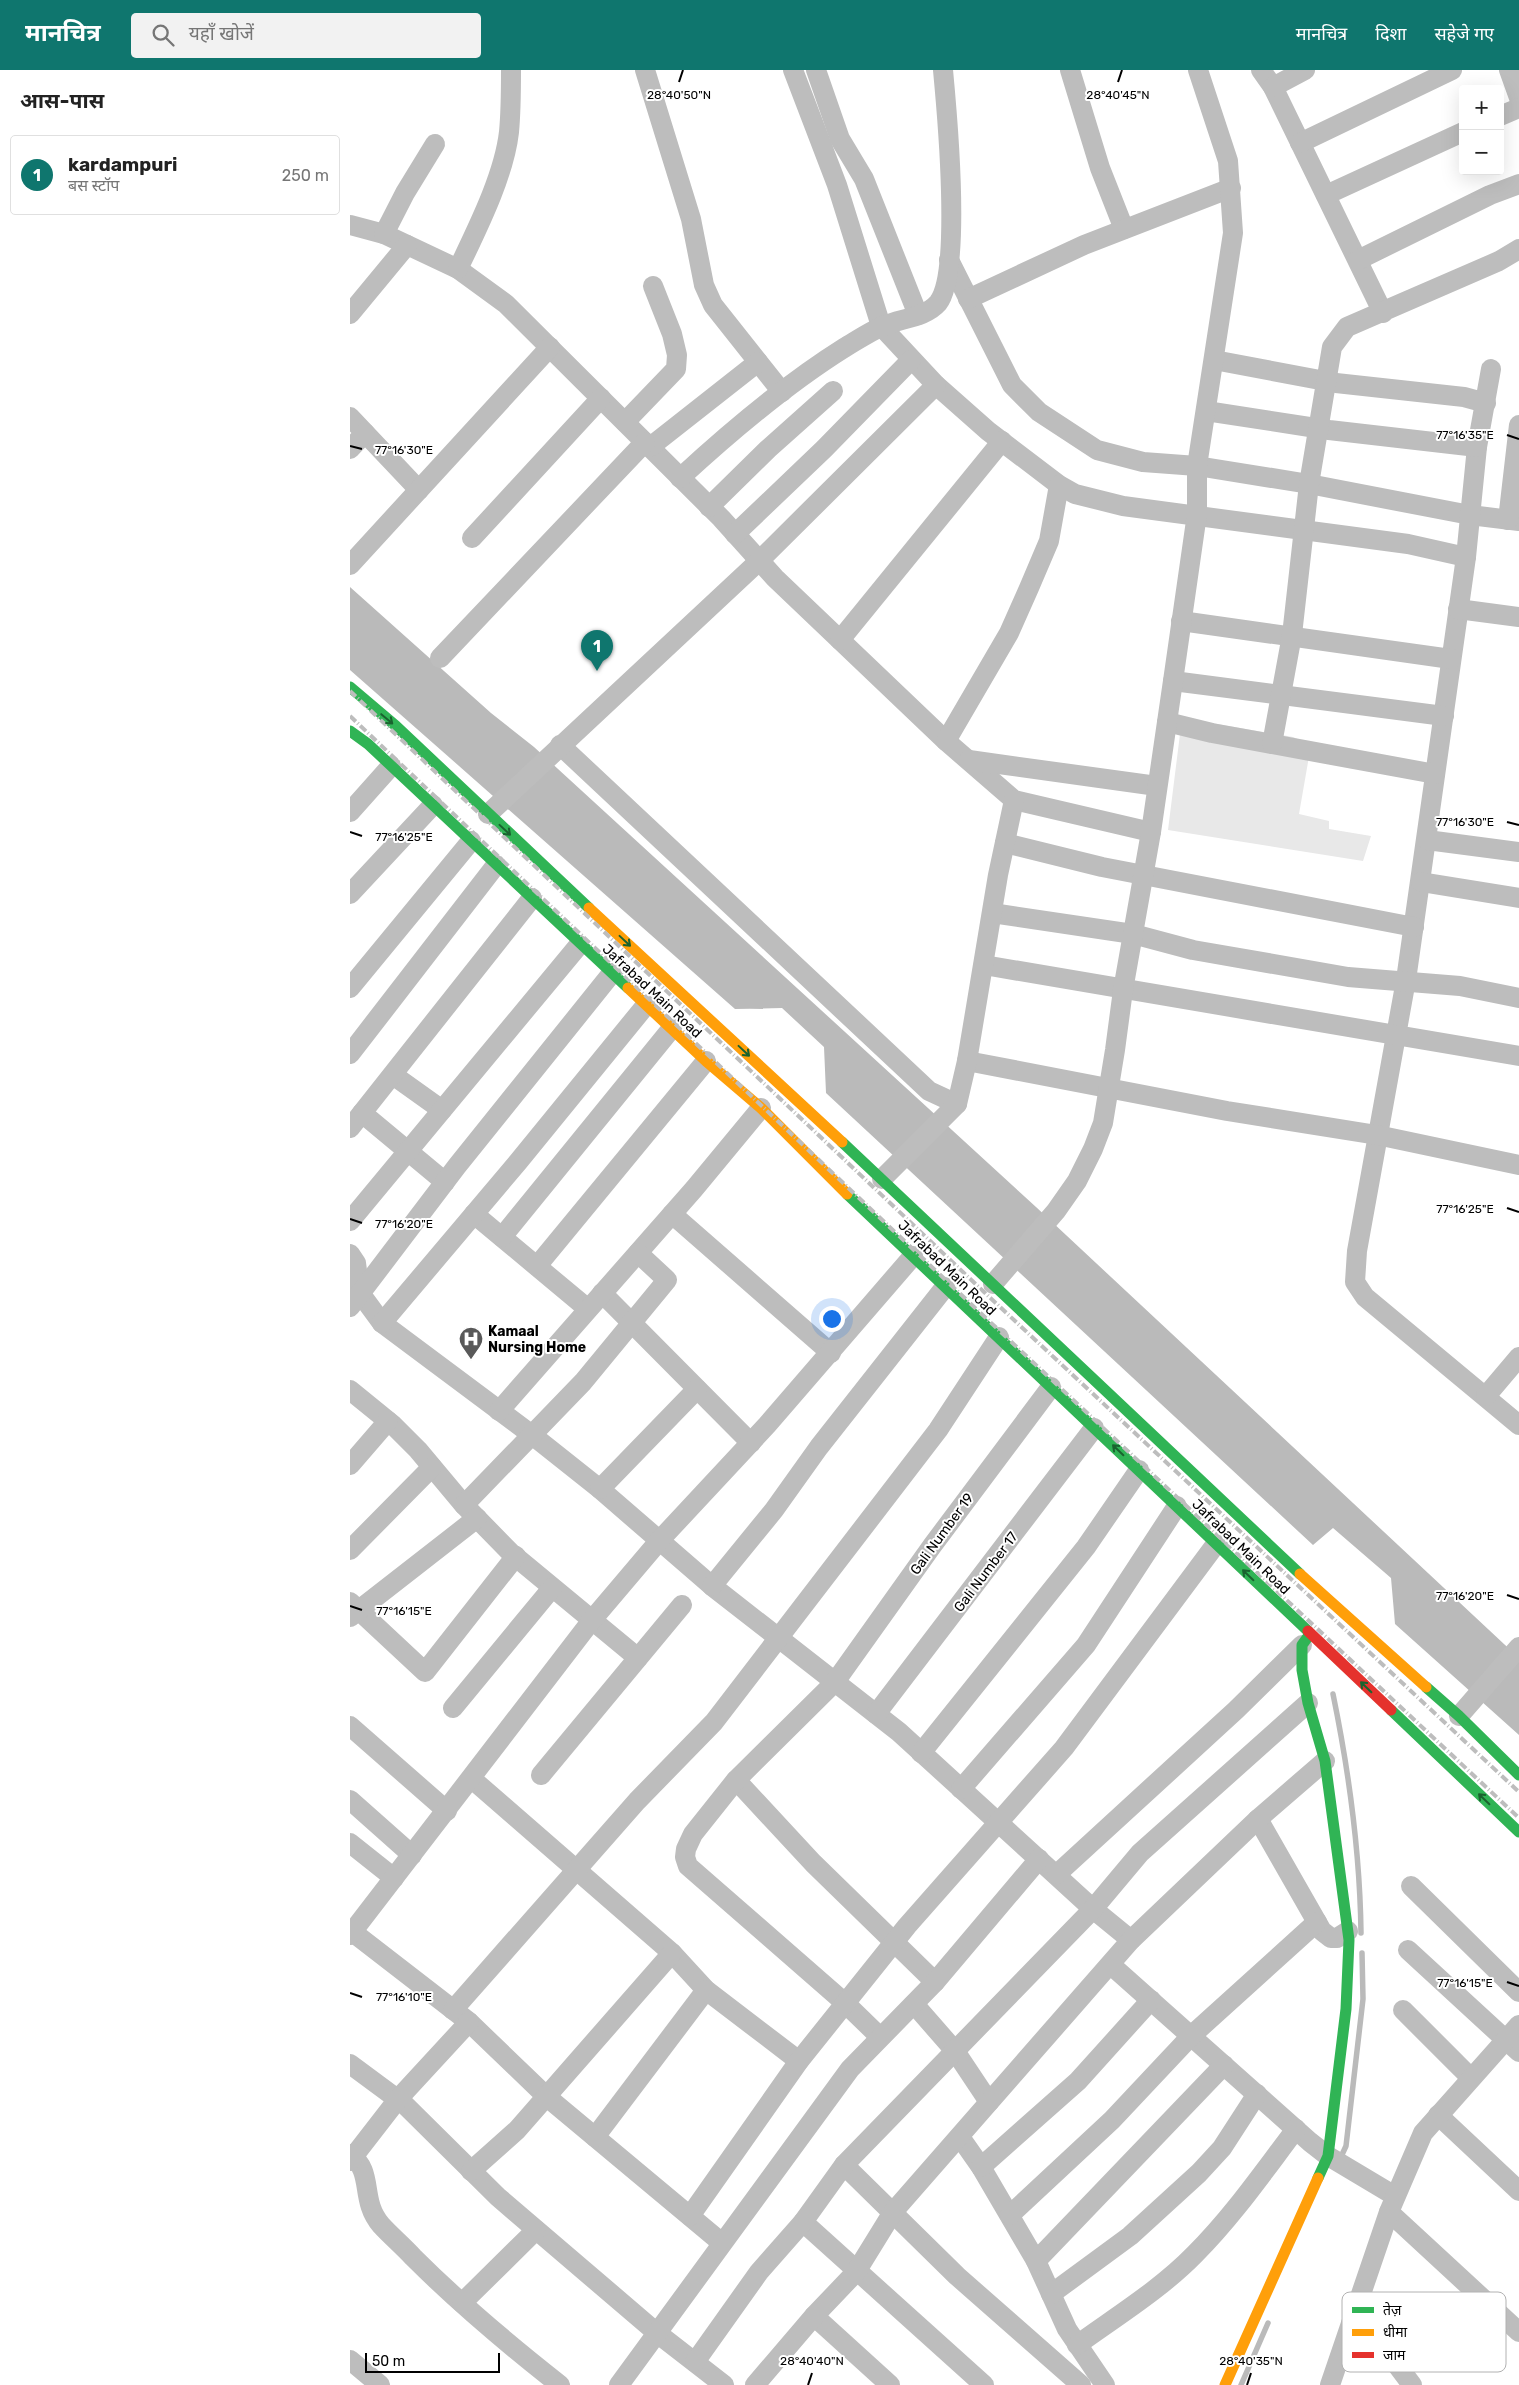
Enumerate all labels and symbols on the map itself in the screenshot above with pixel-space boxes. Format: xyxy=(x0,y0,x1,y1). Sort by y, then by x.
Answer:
text: 28°40'50"N xyxy=(647,88,711,102)
text: 28°40'45"N xyxy=(1086,88,1150,102)
text: 77°16'35"E xyxy=(1436,428,1494,442)
text: 77°16'30"E xyxy=(375,443,433,457)
pin: 1 xyxy=(581,630,613,671)
one-way arrow xyxy=(381,713,394,724)
text: 77°16'30"E xyxy=(1436,815,1494,829)
one-way arrow xyxy=(499,824,512,836)
text: 77°16'25"E xyxy=(375,830,433,844)
one-way arrow xyxy=(618,935,631,947)
street label: Jafrabad Main Road xyxy=(599,940,705,1042)
one-way arrow xyxy=(737,1045,750,1057)
text: 77°16'25"E xyxy=(1436,1202,1494,1216)
text: 77°16'20"E xyxy=(375,1217,433,1231)
street label: Jafrabad Main Road xyxy=(894,1217,1000,1319)
your location xyxy=(819,1306,845,1332)
place label: Kamaal Nursing Home xyxy=(488,1323,586,1356)
hospital icon: Kamaal Nursing Home xyxy=(458,1326,484,1360)
one-way arrow xyxy=(1112,1444,1124,1457)
street label: Gali Number 19 xyxy=(907,1490,977,1578)
street label: Jafrabad Main Road xyxy=(1188,1496,1294,1598)
street label: Gali Number 17 xyxy=(950,1529,1022,1615)
one-way arrow xyxy=(1242,1569,1255,1581)
text: 77°16'20"E xyxy=(1436,1589,1494,1603)
text: 77°16'15"E xyxy=(376,1604,432,1618)
one-way arrow xyxy=(1360,1681,1372,1693)
one-way arrow xyxy=(1477,1793,1490,1805)
text: 77°16'15"E xyxy=(1437,1976,1493,1990)
text: 77°16'10"E xyxy=(376,1990,432,2004)
legend xyxy=(1342,2292,1506,2372)
text: तेज़ xyxy=(1383,2301,1402,2319)
text: धीमा xyxy=(1383,2324,1408,2341)
text: जाम xyxy=(1383,2347,1406,2364)
scale bar xyxy=(365,2350,500,2373)
text: 28°40'40"N xyxy=(780,2354,844,2368)
text: 28°40'35"N xyxy=(1219,2354,1283,2368)

